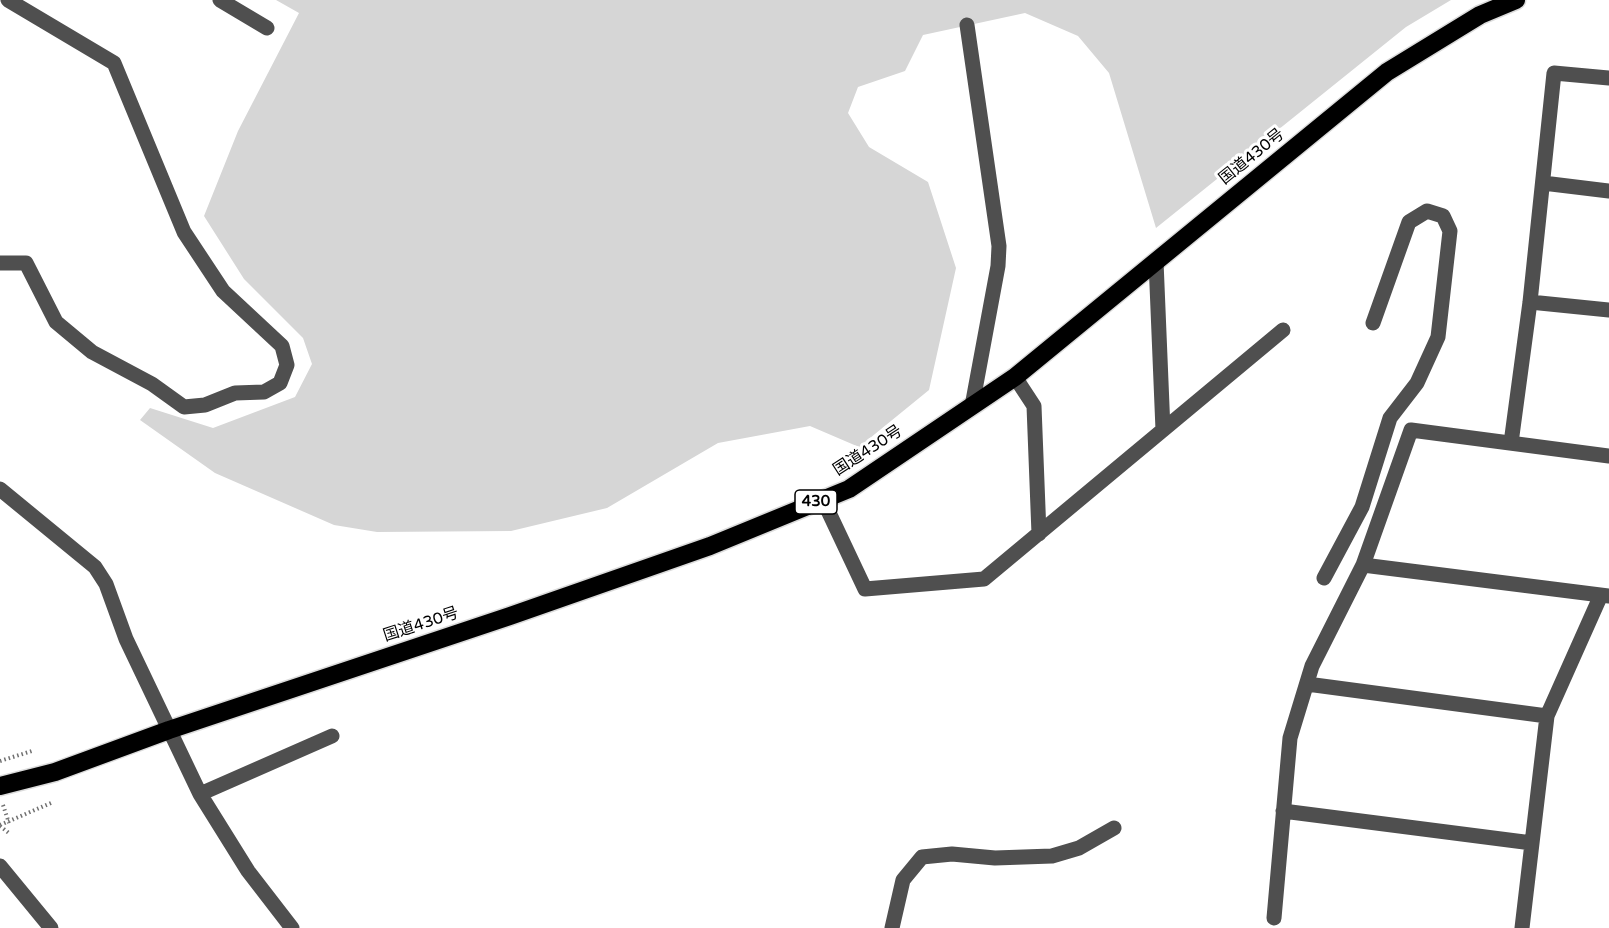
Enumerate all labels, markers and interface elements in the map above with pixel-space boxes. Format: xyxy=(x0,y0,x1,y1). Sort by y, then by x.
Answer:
street label: 国道430号 xyxy=(1216,125,1288,189)
street label: 国道430号 xyxy=(830,422,906,480)
road number: 430 xyxy=(795,490,837,514)
street label: 国道430号 xyxy=(381,604,461,646)

